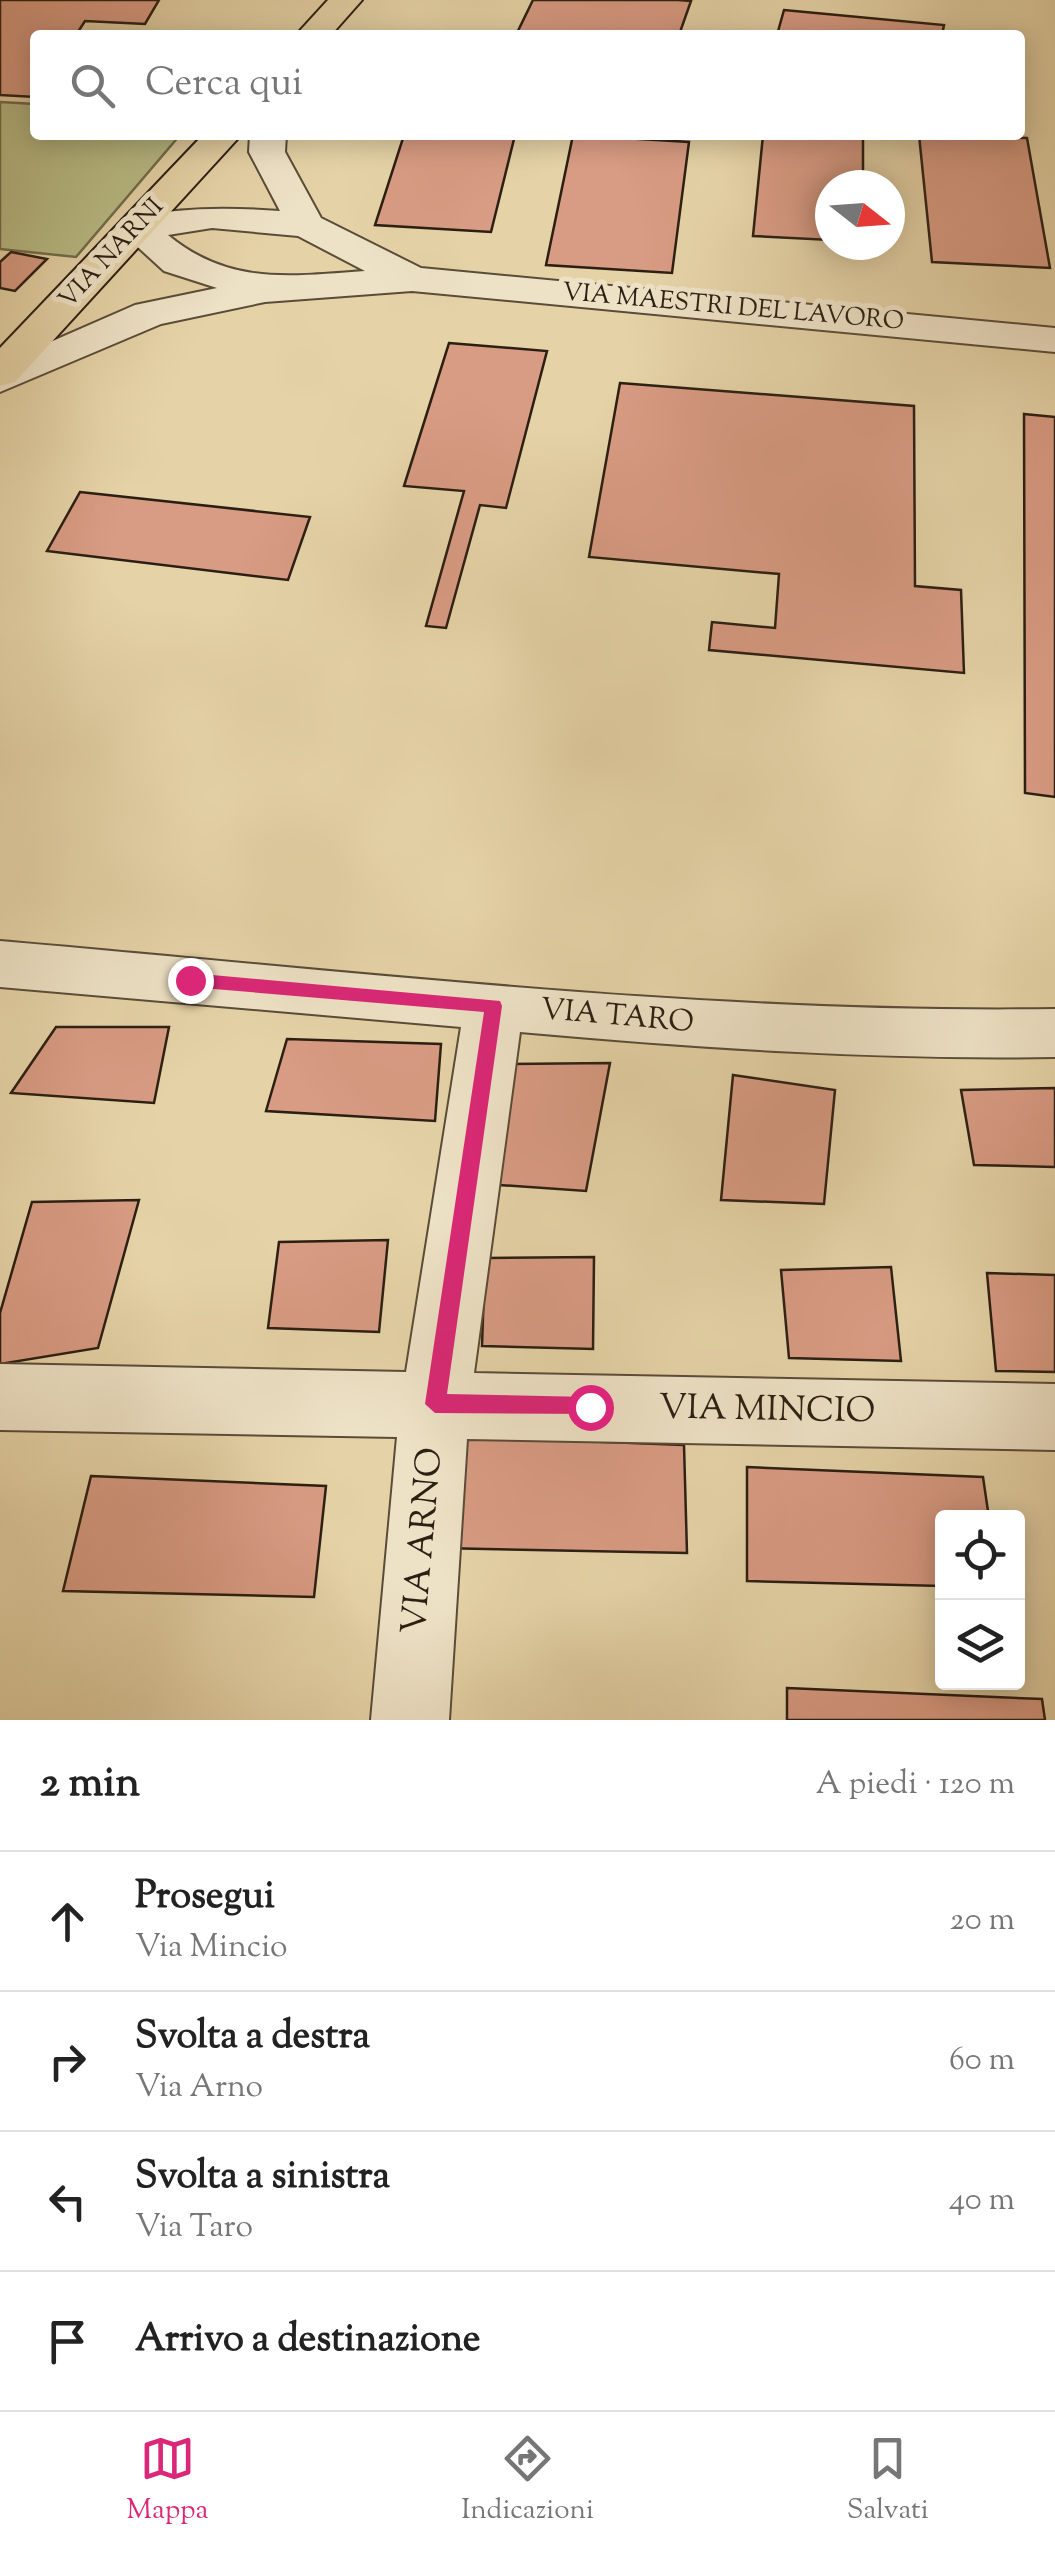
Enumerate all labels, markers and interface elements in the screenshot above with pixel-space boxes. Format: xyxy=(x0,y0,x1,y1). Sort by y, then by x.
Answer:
search box xyxy=(30,30,1025,140)
icon: search xyxy=(65,58,120,113)
text: Cerca qui xyxy=(145,58,303,112)
north arrow xyxy=(815,170,905,260)
street label: VIA NARNI xyxy=(51,191,173,317)
street label: VIA MAESTRI DEL LAVORO xyxy=(561,275,905,341)
route end xyxy=(168,958,214,1004)
street label: VIA TARO xyxy=(538,989,696,1045)
street label: VIA MINCIO xyxy=(658,1384,876,1438)
route start xyxy=(568,1385,614,1431)
street label: VIA ARNO xyxy=(390,1446,458,1636)
map controls xyxy=(935,1510,1025,1690)
button: locate xyxy=(935,1510,1025,1600)
button: layers xyxy=(935,1600,1025,1690)
text: 2 min xyxy=(40,1755,140,1815)
text: A piedi · 120 m xyxy=(816,1762,1015,1808)
text: Prosegui xyxy=(135,1871,275,1925)
icon: ahead xyxy=(40,1894,95,1949)
text: 20 m xyxy=(950,1898,1015,1944)
text: Via Mincio xyxy=(135,1925,288,1971)
text: Svolta a destra xyxy=(135,2011,370,2065)
icon: right xyxy=(40,2034,95,2089)
text: 60 m xyxy=(949,2038,1015,2084)
text: Via Arno xyxy=(135,2065,263,2111)
text: Svolta a sinistra xyxy=(135,2151,390,2205)
icon: left xyxy=(40,2174,95,2229)
text: 40 m xyxy=(949,2178,1015,2224)
text: Via Taro xyxy=(135,2205,253,2251)
icon: arrive xyxy=(40,2314,95,2369)
text: Arrivo a destinazione xyxy=(135,2314,481,2368)
tab: Mappa xyxy=(126,2431,208,2531)
tab: Indicazioni xyxy=(461,2431,594,2531)
tab: Salvati xyxy=(847,2431,929,2531)

